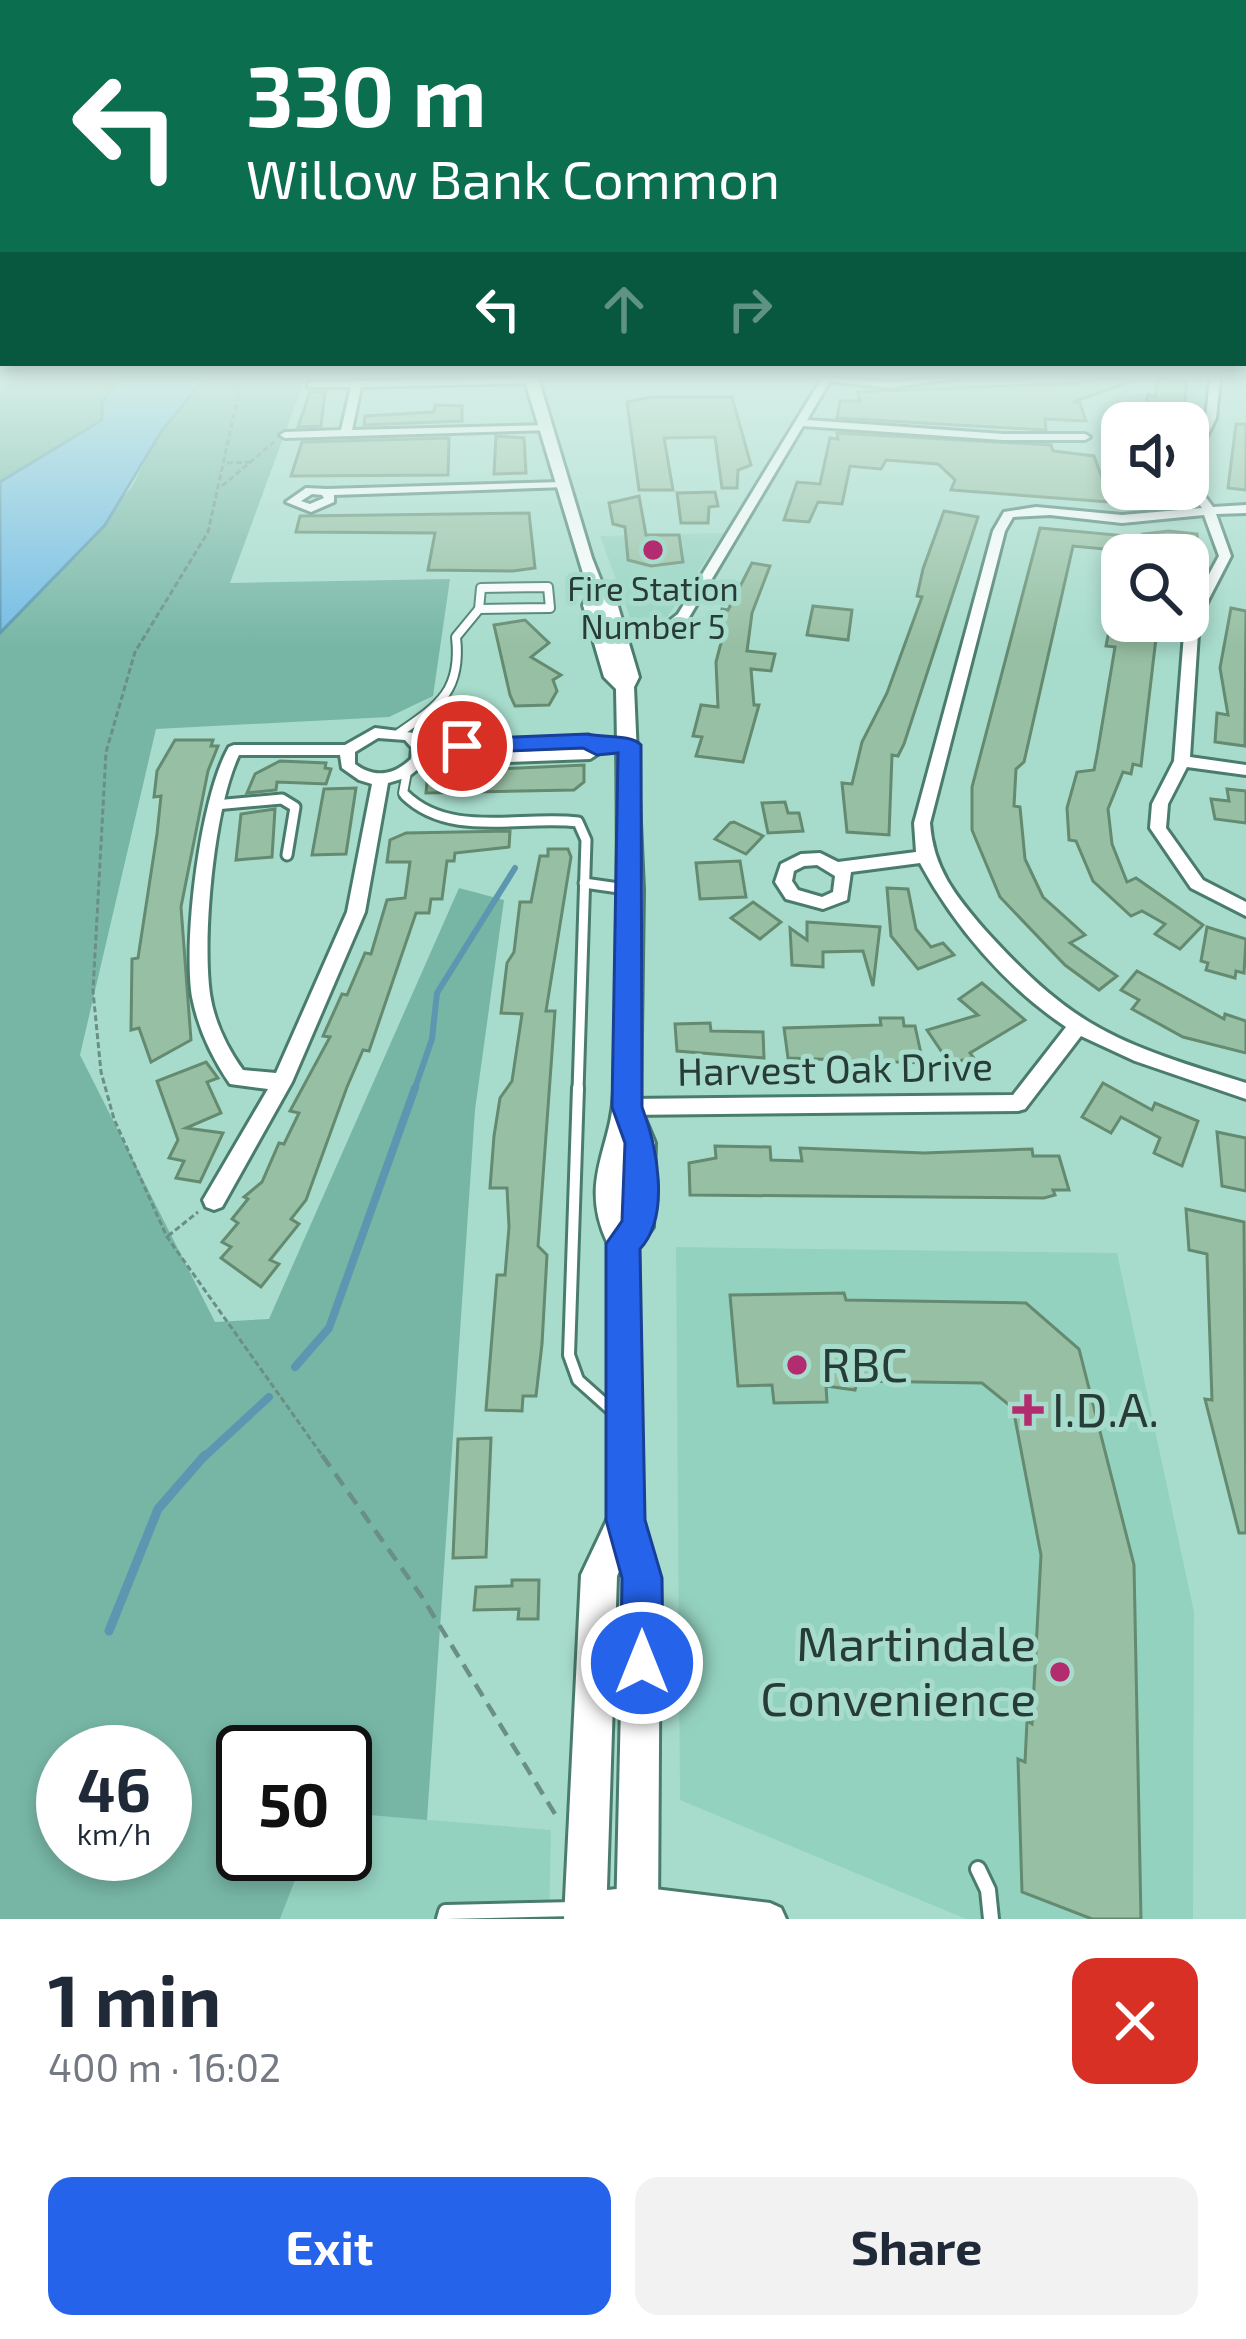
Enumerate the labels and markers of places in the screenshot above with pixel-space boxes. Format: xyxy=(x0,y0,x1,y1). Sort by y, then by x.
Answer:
marker: Fire Station Number 5 xyxy=(640,537,666,563)
place label: Fire Station Number 5 xyxy=(567,568,739,646)
pin xyxy=(411,695,513,797)
place label: RBC xyxy=(821,1334,908,1392)
marker: RBC xyxy=(784,1352,810,1378)
place label: I.D.A. xyxy=(1052,1379,1159,1437)
marker: I.D.A. xyxy=(1015,1397,1041,1423)
place label: Martindale Convenience xyxy=(760,1613,1036,1726)
marker: Martindale Convenience xyxy=(1047,1659,1073,1685)

